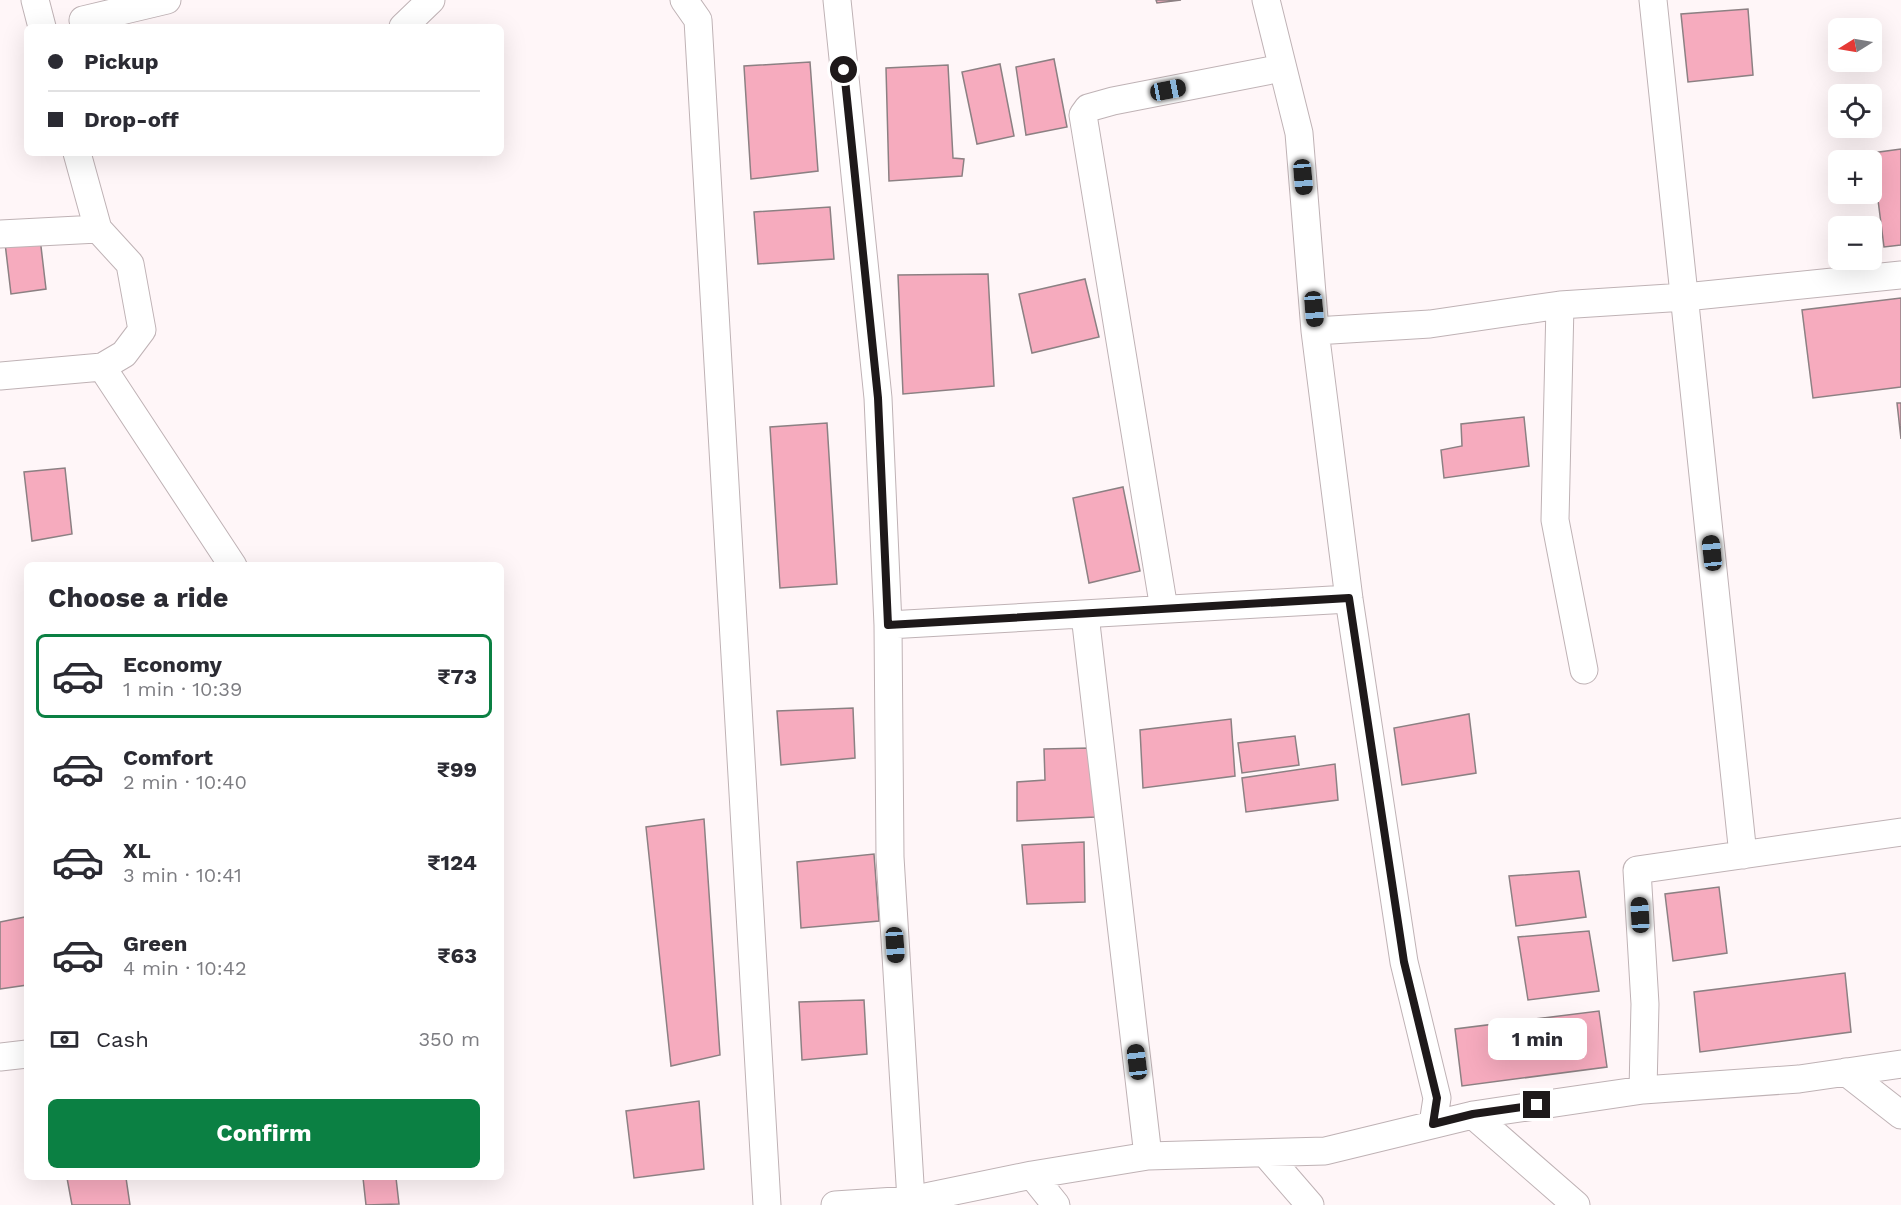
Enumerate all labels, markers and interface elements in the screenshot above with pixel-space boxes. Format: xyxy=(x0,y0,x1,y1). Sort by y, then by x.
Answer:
north arrow xyxy=(1828,18,1882,72)
map controls xyxy=(1828,18,1882,270)
text: Pickup xyxy=(84,49,159,74)
route start xyxy=(830,56,857,83)
car xyxy=(1149,78,1187,102)
button: locate xyxy=(1828,84,1882,138)
text: Drop-off xyxy=(84,107,179,132)
button: + xyxy=(1828,150,1882,204)
car xyxy=(1292,158,1314,196)
button: − xyxy=(1828,216,1882,270)
car xyxy=(1303,290,1325,328)
car xyxy=(1701,534,1723,572)
text: Choose a ride xyxy=(48,582,228,614)
icon: car xyxy=(51,649,105,703)
text: Economy xyxy=(123,652,222,677)
text: ₹73 xyxy=(437,664,477,689)
text: 1 min · 10:39 xyxy=(123,677,242,701)
icon: car xyxy=(51,742,105,796)
text: Comfort xyxy=(123,745,213,770)
text: ₹99 xyxy=(437,757,477,782)
text: 2 min · 10:40 xyxy=(123,770,247,794)
icon: car xyxy=(51,835,105,889)
text: XL xyxy=(123,838,151,863)
text: ₹124 xyxy=(427,850,477,875)
text: 3 min · 10:41 xyxy=(123,863,242,887)
car xyxy=(1630,897,1650,933)
car xyxy=(885,926,905,964)
icon: car xyxy=(51,928,105,982)
text: Green xyxy=(123,931,187,956)
text: ₹63 xyxy=(437,943,477,968)
text: 4 min · 10:42 xyxy=(123,956,247,980)
callout: 1 min xyxy=(1488,1018,1586,1060)
icon: cash xyxy=(48,1023,81,1056)
text: Cash xyxy=(96,1027,149,1052)
text: 350 m xyxy=(418,1027,480,1051)
text: 1 min xyxy=(1512,1027,1563,1051)
car xyxy=(1126,1043,1148,1081)
route end xyxy=(1523,1091,1550,1118)
button: Confirm xyxy=(48,1099,480,1168)

